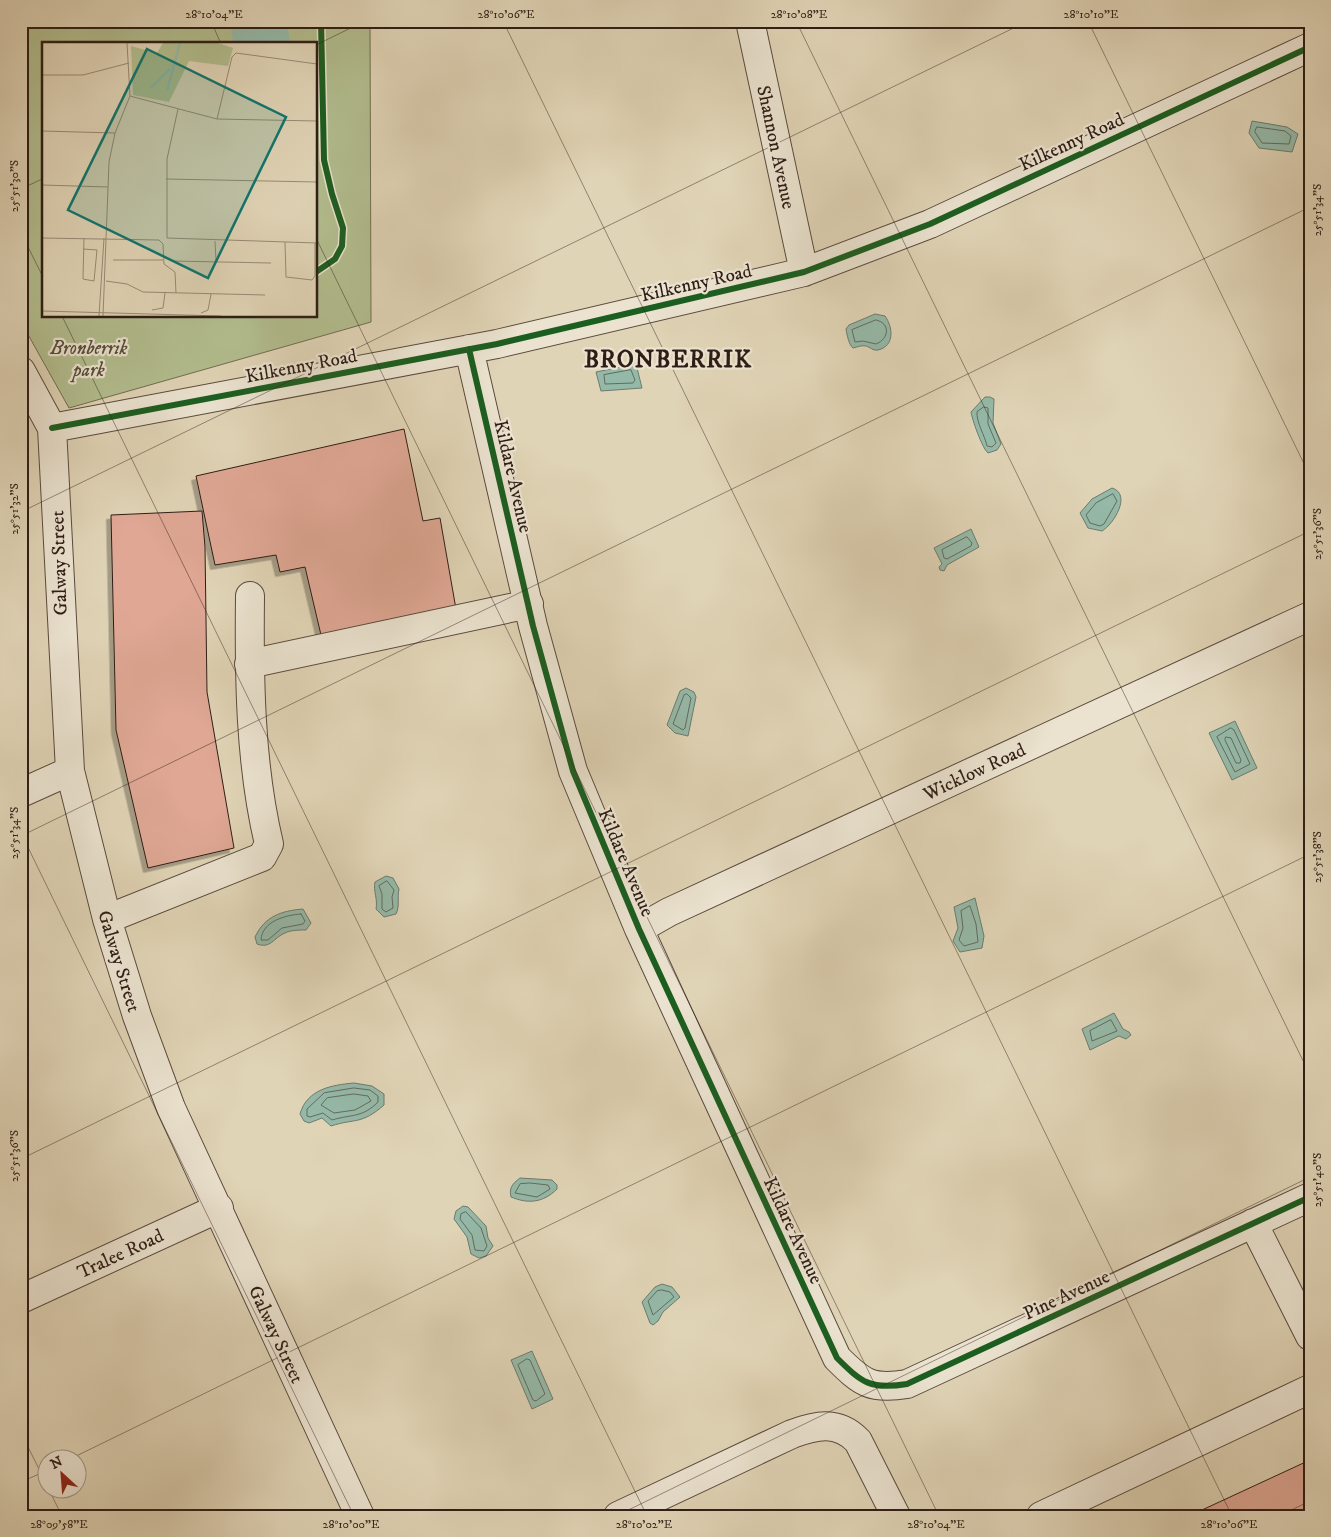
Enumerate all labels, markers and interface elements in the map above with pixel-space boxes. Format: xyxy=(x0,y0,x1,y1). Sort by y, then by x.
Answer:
text: 28°10'04"E xyxy=(185,7,243,22)
text: 28°10'06"E xyxy=(478,7,535,22)
text: 28°10'08"E xyxy=(771,7,828,22)
text: 28°10'10"E xyxy=(1064,7,1119,22)
inset map xyxy=(42,42,318,318)
street label: Shannon Avenue xyxy=(751,83,800,211)
street label: Kilkenny Road xyxy=(1015,108,1128,177)
text: 25°51'30"S xyxy=(7,160,22,212)
text: 25°51'34"S xyxy=(1310,184,1325,236)
street label: Kilkenny Road xyxy=(639,259,755,307)
park label: Bronberrik park xyxy=(50,337,128,383)
street label: Kilkenny Road xyxy=(244,344,360,389)
district label: BRONBERRIK xyxy=(584,345,752,375)
street label: Kildare Avenue xyxy=(488,418,537,535)
text: 25°51'32"S xyxy=(7,483,22,535)
text: 25°51'36"S xyxy=(1310,508,1325,560)
street label: Galway Street xyxy=(46,510,73,616)
street label: Wicklow Road xyxy=(919,738,1030,807)
street label: Kildare Avenue xyxy=(593,805,659,920)
text: 25°51'34"S xyxy=(7,807,22,859)
text: 25°51'38"S xyxy=(1310,831,1325,883)
street label: Galway Street xyxy=(92,908,145,1015)
text: 25°51'36"S xyxy=(7,1130,22,1182)
text: 25°51'40"S xyxy=(1310,1153,1325,1207)
street label: Kildare Avenue xyxy=(758,1174,827,1288)
street label: Tralee Road xyxy=(74,1224,168,1284)
street label: Pine Avenue xyxy=(1020,1265,1114,1325)
street label: Galway Street xyxy=(243,1282,308,1387)
north arrow xyxy=(38,1450,88,1500)
text: N xyxy=(48,1452,66,1474)
text: 28°09'58"E xyxy=(30,1517,88,1532)
text: 28°10'00"E xyxy=(323,1517,380,1532)
text: 28°10'02"E xyxy=(616,1517,673,1532)
text: 28°10'04"E xyxy=(907,1517,965,1532)
text: 28°10'06"E xyxy=(1201,1517,1258,1532)

